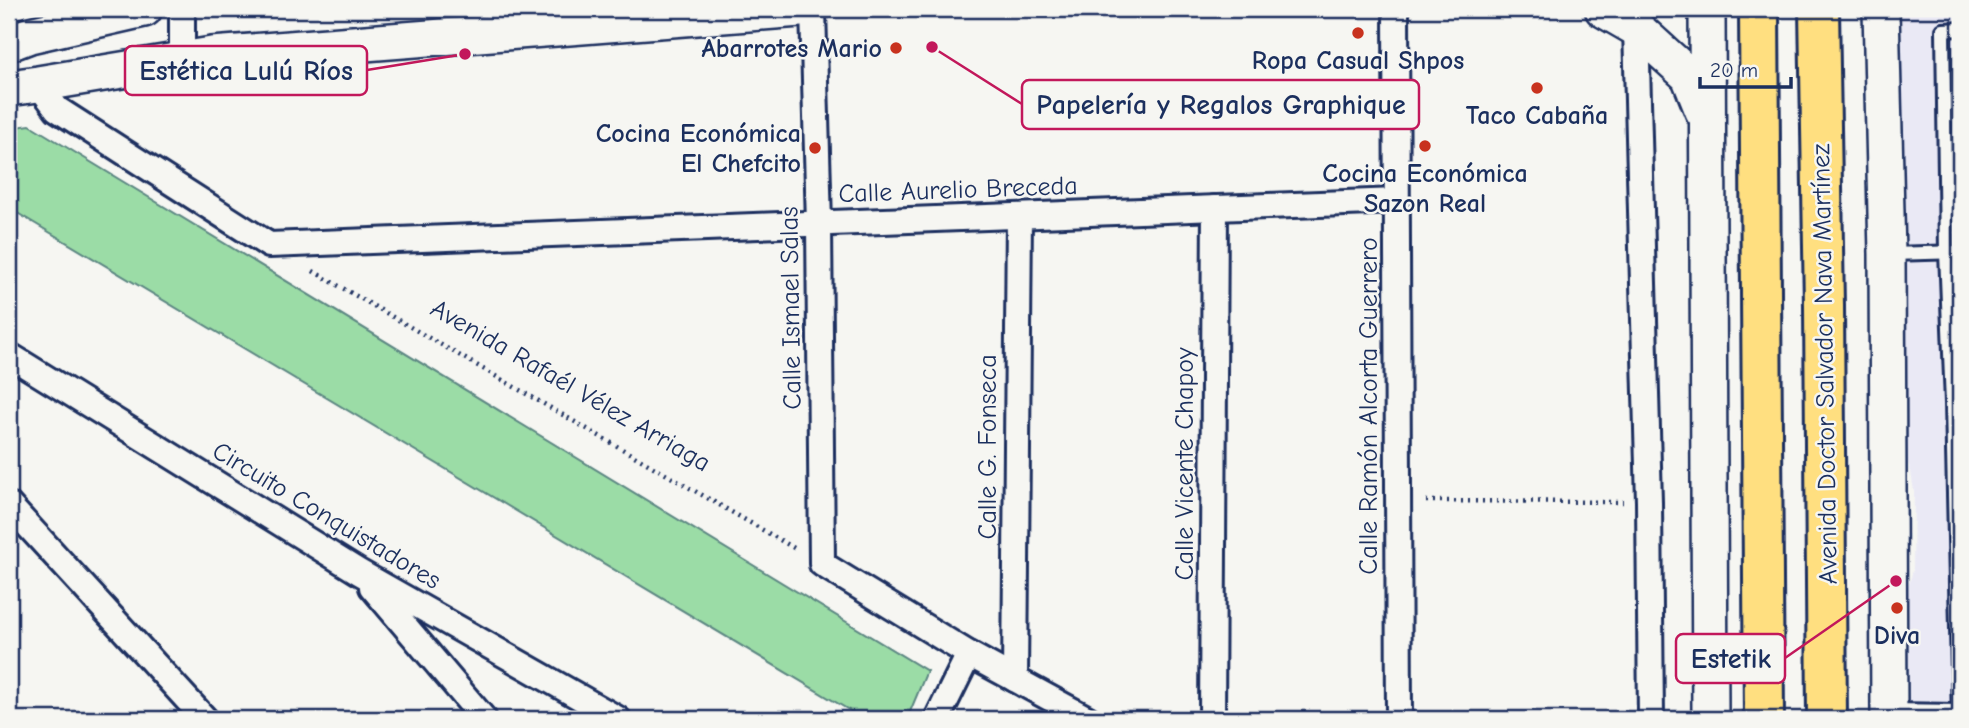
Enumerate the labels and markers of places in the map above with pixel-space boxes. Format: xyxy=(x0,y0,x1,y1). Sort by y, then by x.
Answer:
marker: Ropa Casual Shpos xyxy=(1350,25,1366,41)
place label: Abarrotes Mario xyxy=(701,34,882,64)
marker: Abarrotes Mario xyxy=(888,40,904,56)
callout: Estética Lulú Ríos xyxy=(125,46,367,95)
place label: Ropa Casual Shpos xyxy=(1252,46,1464,76)
callout: Papelería y Regalos Graphique xyxy=(1022,80,1419,129)
marker: Taco Cabaña xyxy=(1529,80,1545,96)
place label: Taco Cabaña xyxy=(1466,101,1608,131)
place label: Cocina Económica El Chefcito xyxy=(596,119,801,179)
marker: Cocina Económica Sazon Real xyxy=(1417,138,1433,154)
marker: Cocina Económica El Chefcito xyxy=(807,140,823,156)
place label: Cocina Económica Sazon Real xyxy=(1322,159,1528,219)
marker: Diva xyxy=(1889,600,1905,616)
place label: Diva xyxy=(1874,621,1920,651)
callout: Estetik xyxy=(1676,634,1785,683)

